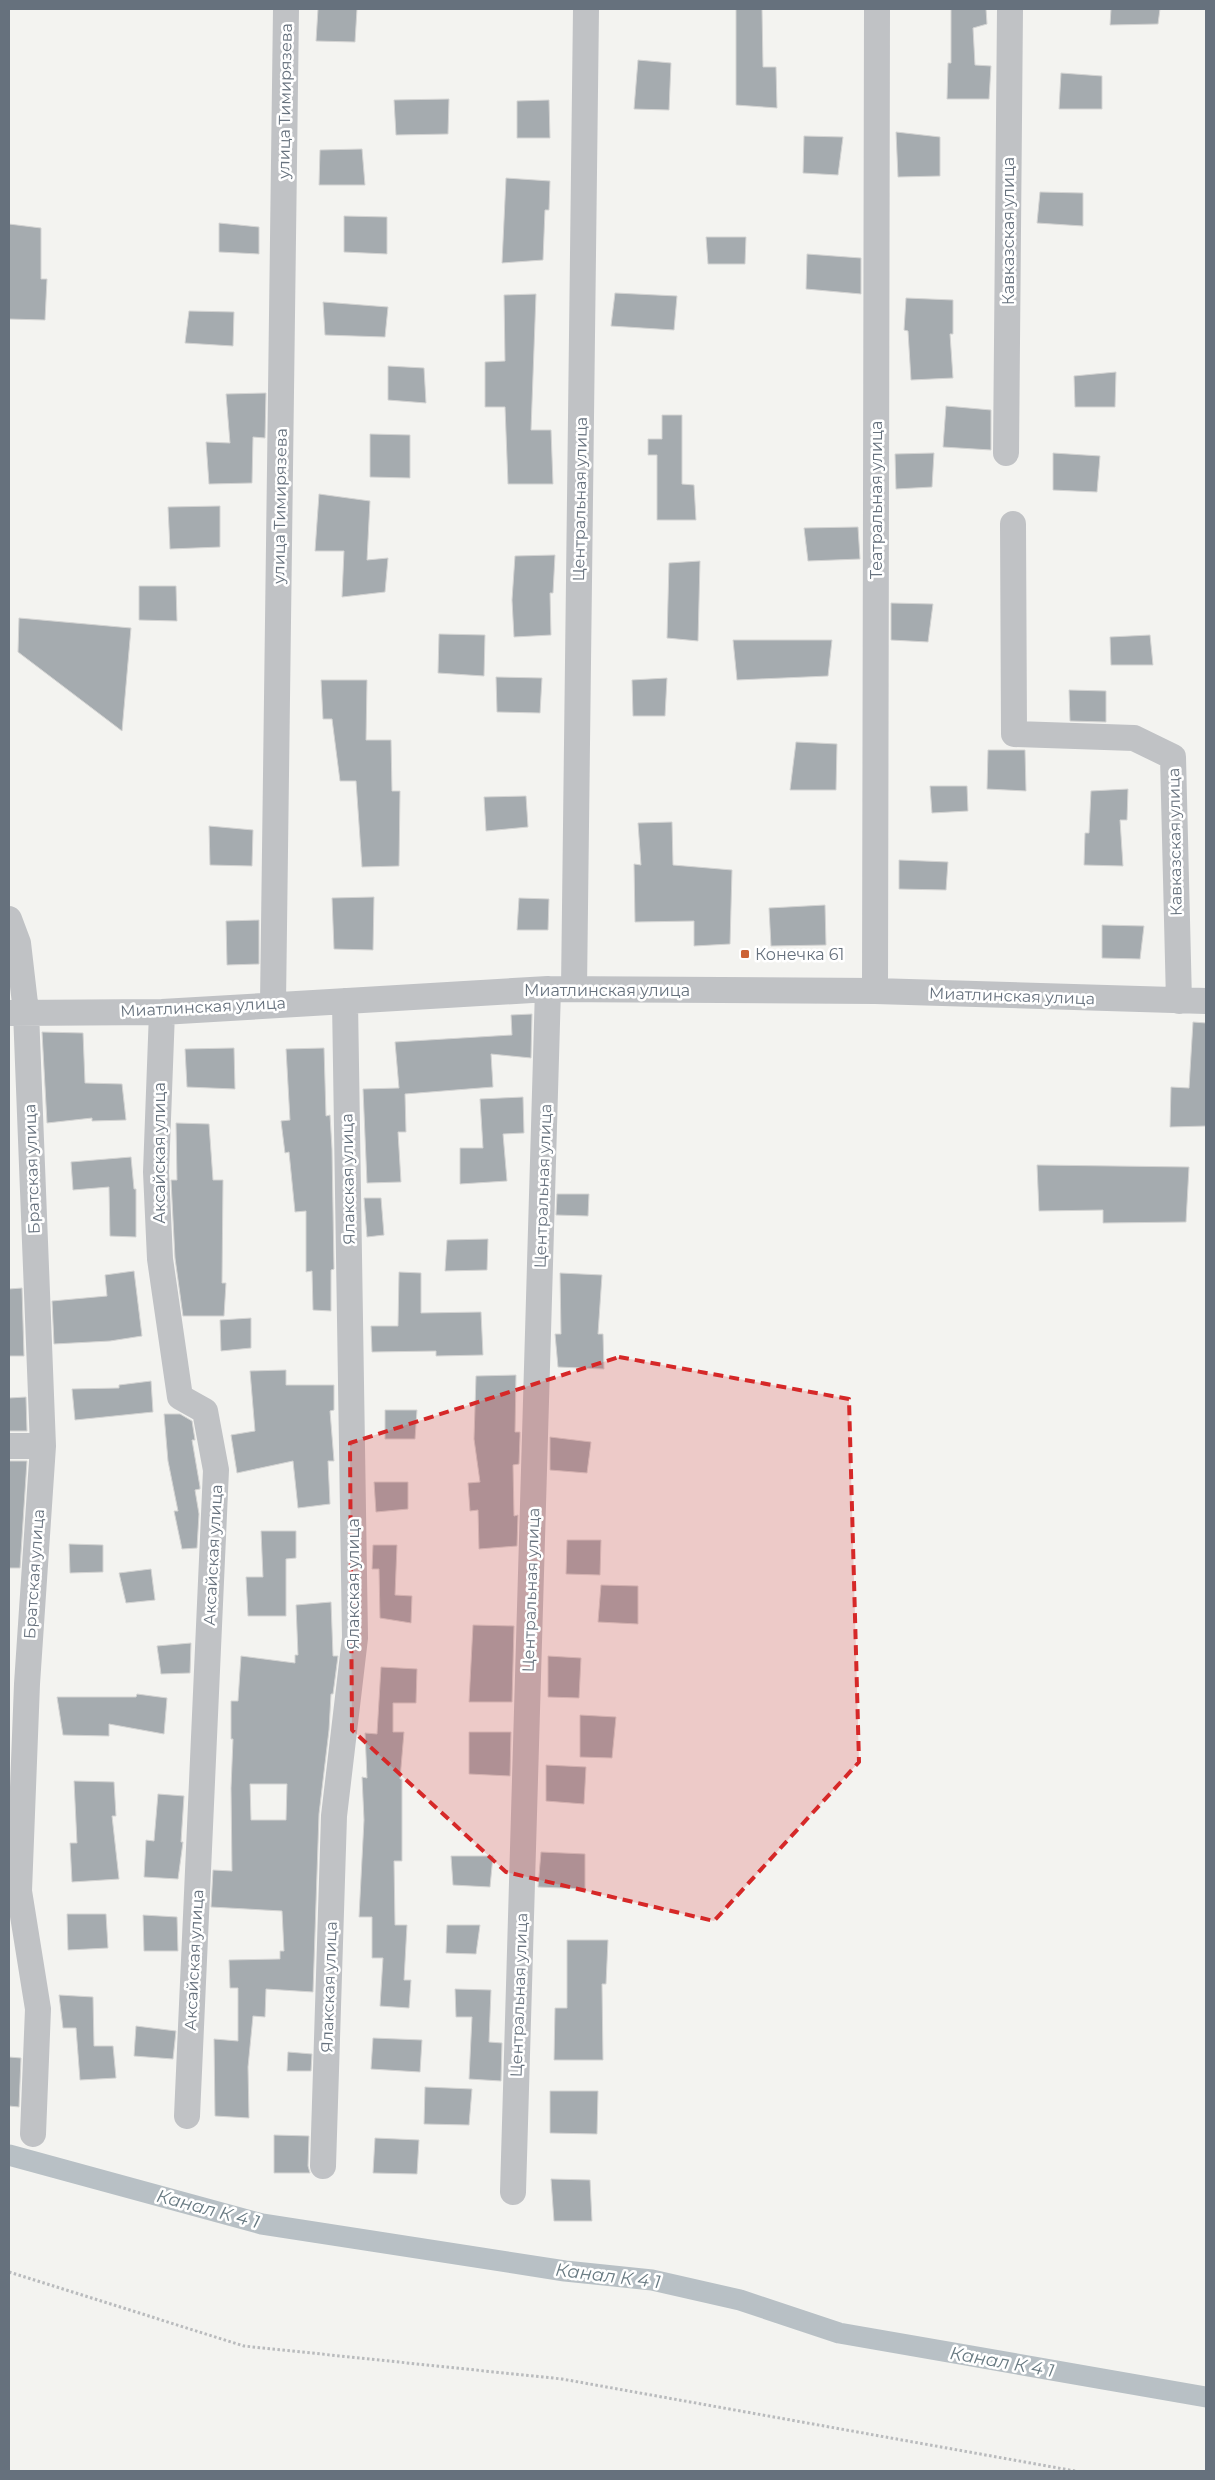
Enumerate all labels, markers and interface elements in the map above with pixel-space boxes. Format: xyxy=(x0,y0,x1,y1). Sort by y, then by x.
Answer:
street label: улица Тимирязева xyxy=(274,23,296,180)
street label: Кавказская улица xyxy=(999,157,1018,305)
street label: Центральная улица xyxy=(569,417,591,581)
street label: Театральная улица xyxy=(867,421,886,579)
street label: улица Тимирязева xyxy=(269,428,291,585)
street label: Кавказская улица xyxy=(1164,768,1186,916)
place label: Конечка 61 xyxy=(755,945,844,964)
marker: Конечка 61 xyxy=(739,948,751,960)
street label: Миатлинская улица xyxy=(524,981,690,1000)
street label: Миатлинская улица xyxy=(929,984,1095,1008)
street label: Миатлинская улица xyxy=(120,993,286,1021)
street label: Аксайская улица xyxy=(150,1082,169,1224)
street label: Центральная улица xyxy=(531,1103,555,1269)
street label: Братская улица xyxy=(20,1104,44,1234)
street label: Ялакская улица xyxy=(337,1113,359,1245)
street label: Аксайская улица xyxy=(200,1484,226,1626)
street label: Центральная улица xyxy=(519,1507,543,1673)
street label: Братская улица xyxy=(20,1508,48,1640)
street label: Ялакская улица xyxy=(344,1518,363,1650)
street label: Аксайская улица xyxy=(181,1889,207,2031)
street label: Центральная улица xyxy=(507,1912,531,2078)
street label: Ялакская улица xyxy=(317,1921,341,2053)
water label: Канал К 4 1 xyxy=(154,2185,262,2233)
water label: Канал К 4 1 xyxy=(554,2259,662,2293)
water label: Канал К 4 1 xyxy=(948,2342,1056,2382)

